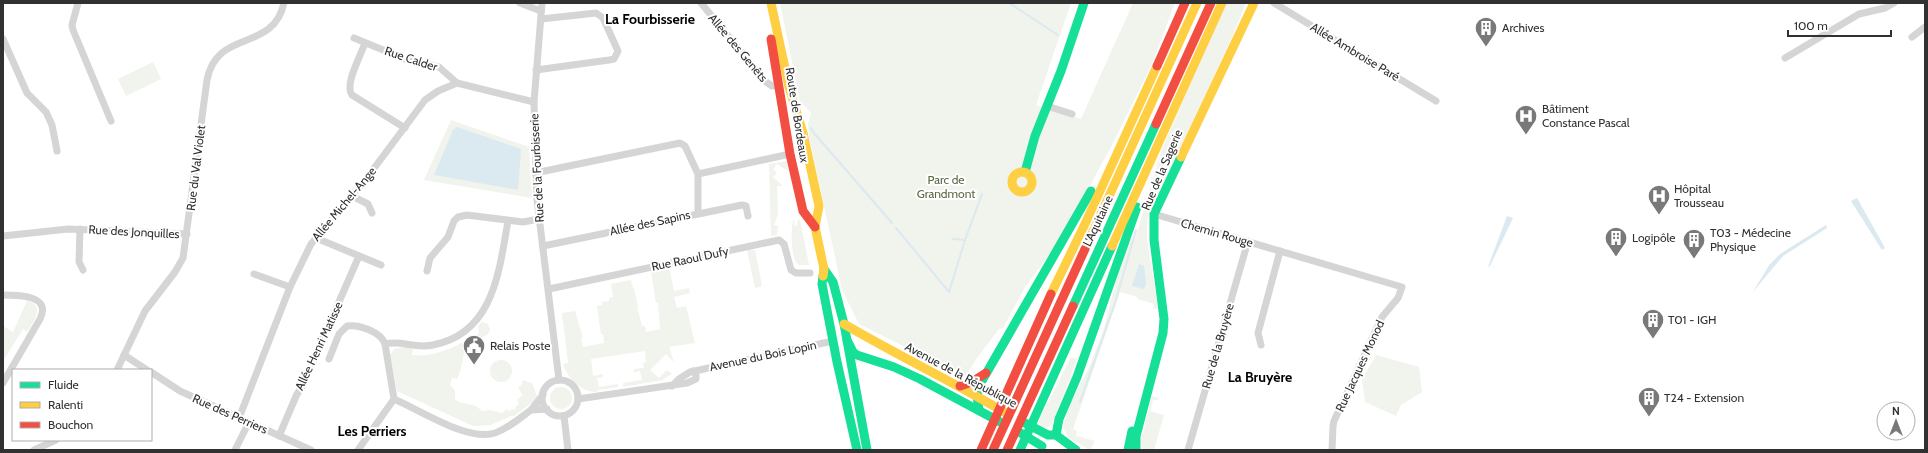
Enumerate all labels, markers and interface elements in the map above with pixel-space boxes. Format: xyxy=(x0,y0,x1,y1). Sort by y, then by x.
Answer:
district label: La Fourbisserie xyxy=(605,10,695,28)
street label: Allée des Genêts xyxy=(706,11,771,85)
scale bar xyxy=(1788,12,1891,38)
building icon: Archives xyxy=(1473,15,1499,48)
text: 100 m xyxy=(1794,18,1828,33)
street label: Allée Ambroise Paré xyxy=(1308,19,1403,84)
place label: Archives xyxy=(1502,20,1544,35)
street label: Rue Calder xyxy=(383,43,440,74)
street label: Route de Bordeaux xyxy=(783,66,812,164)
place label: Bâtiment Constance Pascal xyxy=(1542,101,1630,130)
hospital icon: Bâtiment Constance Pascal xyxy=(1513,103,1539,136)
street label: Rue de la Fourbisserie xyxy=(526,113,547,223)
street label: Rue du Val Violet xyxy=(183,124,208,212)
street label: Rue de la Sagerie xyxy=(1138,127,1185,212)
street label: Allée Michel-Ange xyxy=(308,163,379,244)
park label: Parc de Grandmont xyxy=(917,172,975,201)
place label: Hôpital Trousseau xyxy=(1674,181,1724,210)
hospital icon: Hôpital Trousseau xyxy=(1646,183,1672,216)
street label: L'Aquitaine xyxy=(1079,193,1116,249)
street label: Allée des Sapins xyxy=(608,207,692,238)
street label: Chemin Rouge xyxy=(1179,215,1255,250)
street label: Rue des Jonquilles xyxy=(88,222,180,241)
building icon: Logipôle xyxy=(1603,225,1629,258)
place label: T03 - Médecine Physique xyxy=(1710,225,1791,254)
building icon: T03 - Médecine Physique xyxy=(1681,227,1707,260)
place label: Logipôle xyxy=(1632,230,1675,245)
street label: Rue Raoul Dufy xyxy=(650,243,730,274)
street label: Allée Henri Matisse xyxy=(291,299,346,392)
street label: Rue de la Bruyère xyxy=(1198,301,1237,390)
building icon: T01 - IGH xyxy=(1640,307,1666,340)
place label: T01 - IGH xyxy=(1668,312,1717,327)
street label: Rue Jacques Monod xyxy=(1332,318,1387,414)
public building icon: Relais Poste xyxy=(461,333,487,366)
street label: Avenue du Bois Lopin xyxy=(708,337,818,374)
place label: Relais Poste xyxy=(490,338,550,353)
street label: Avenue de la République xyxy=(903,339,1020,410)
district label: La Bruyère xyxy=(1228,368,1292,386)
legend xyxy=(12,369,152,441)
text: Fluide xyxy=(48,377,79,392)
building icon: T24 - Extension xyxy=(1636,385,1662,418)
street label: Rue des Perriers xyxy=(190,390,270,437)
place label: T24 - Extension xyxy=(1664,390,1744,405)
text: Ralenti xyxy=(48,397,83,412)
north arrow xyxy=(1876,401,1916,441)
text: N xyxy=(1892,404,1900,418)
text: Bouchon xyxy=(48,417,94,432)
district label: Les Perriers xyxy=(338,422,407,440)

